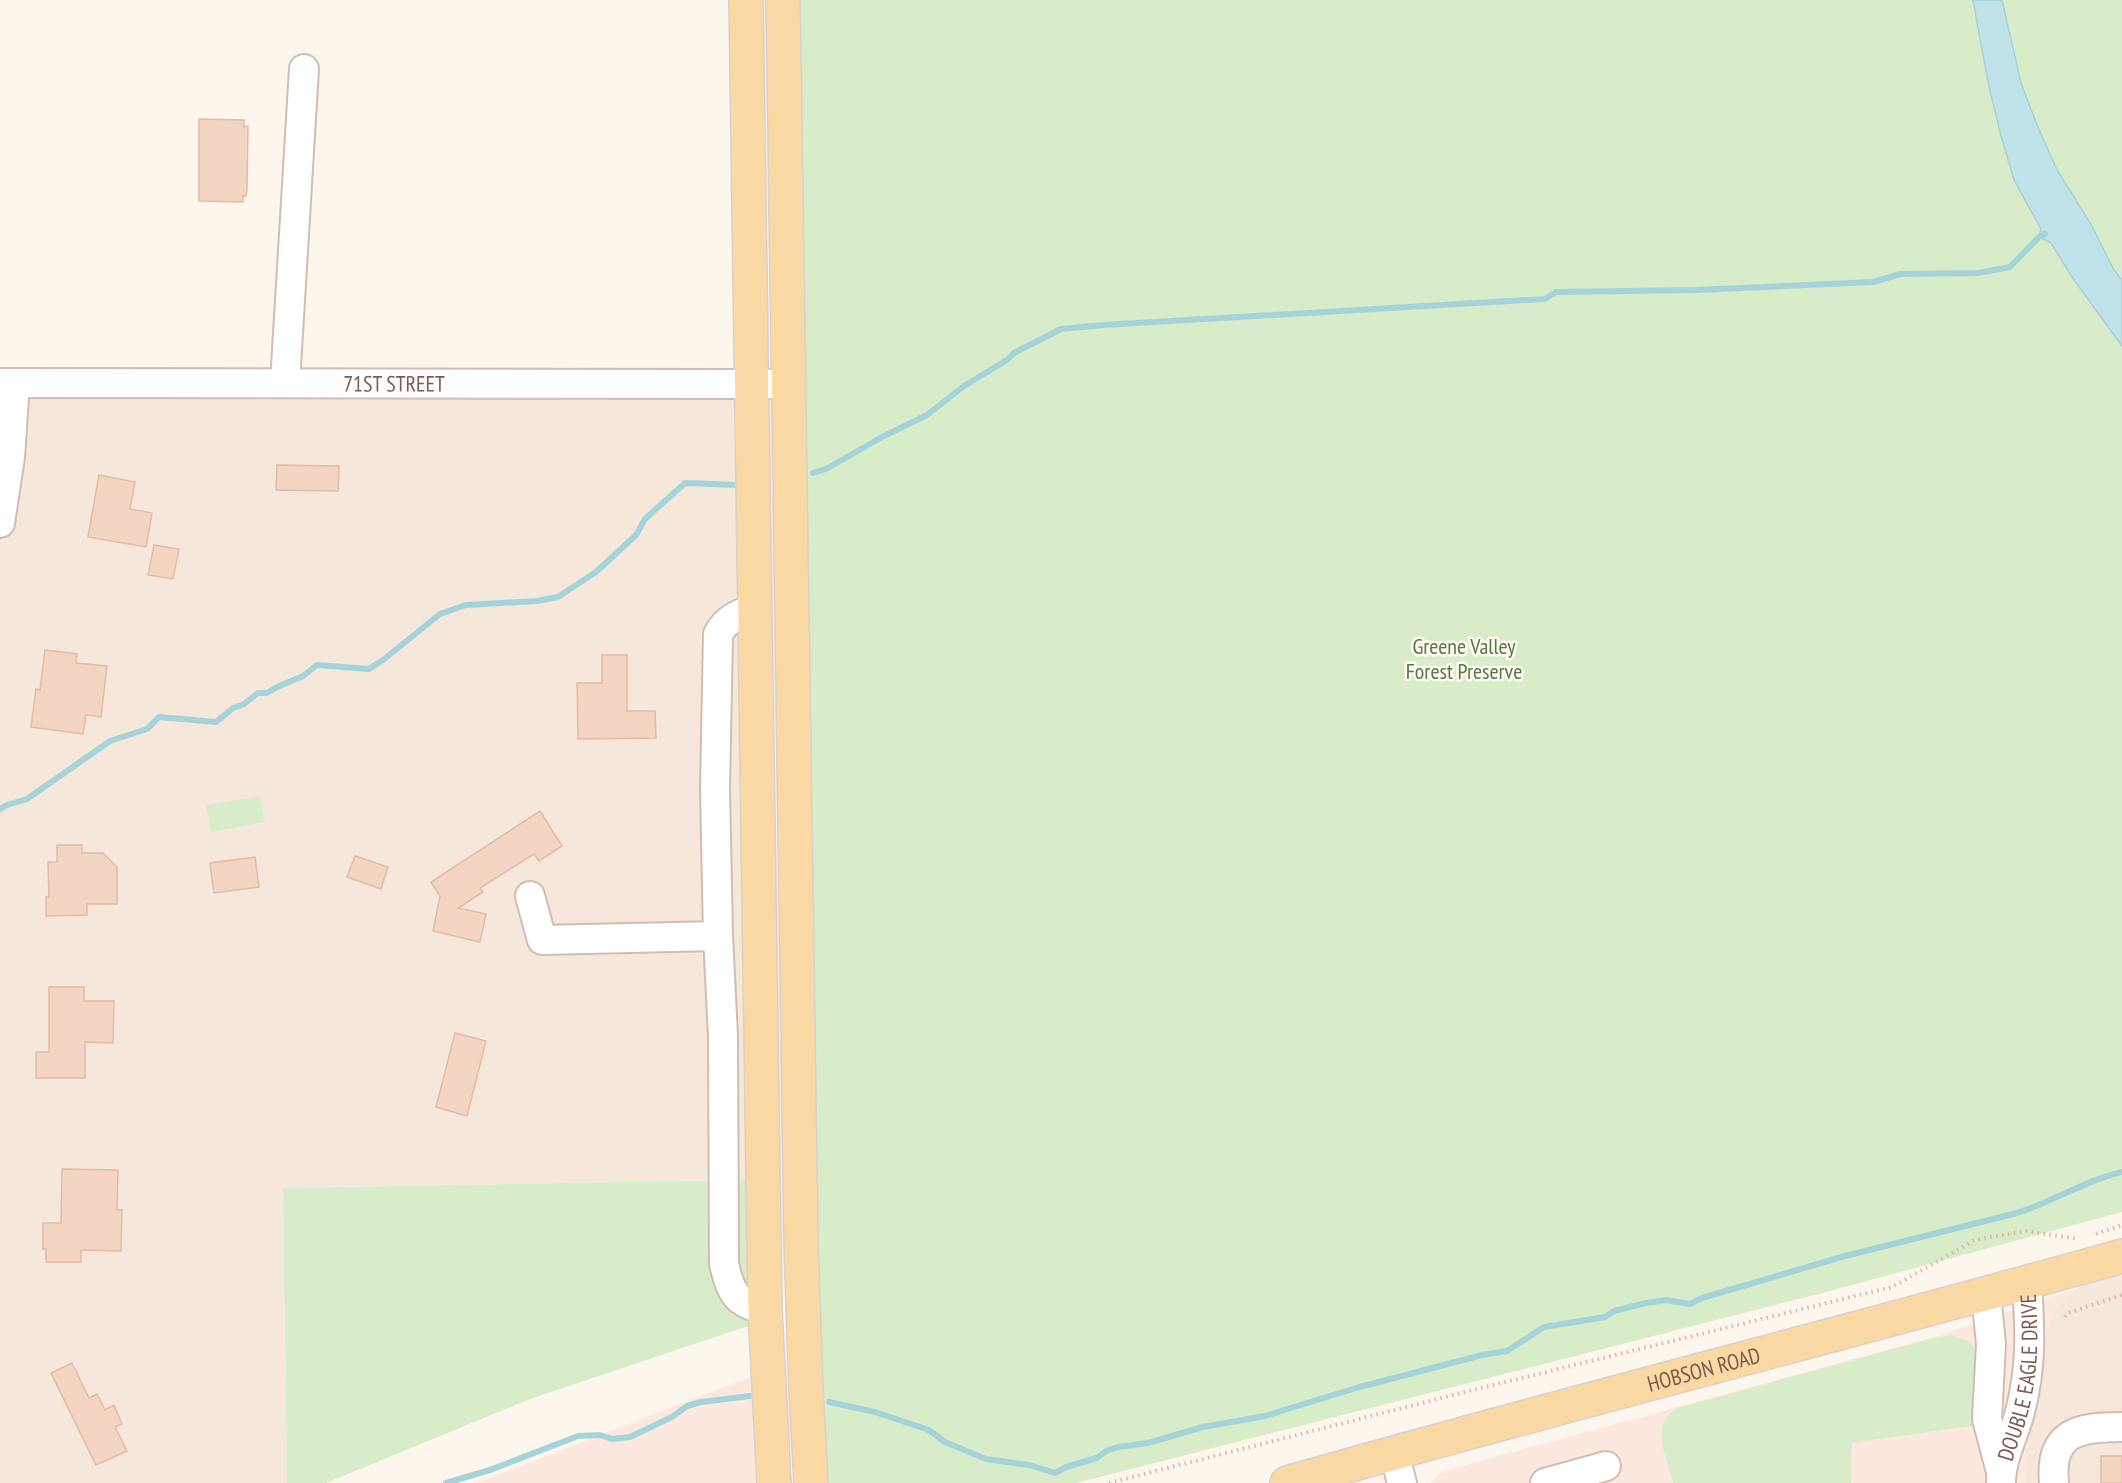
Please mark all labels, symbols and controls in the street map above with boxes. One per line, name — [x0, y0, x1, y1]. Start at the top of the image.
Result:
street label: 71ST STREET — [343, 369, 445, 398]
park label: Greene Valley Forest Preserve — [1406, 632, 1522, 685]
street label: DOUBLE EAGLE DRIVE — [1991, 1293, 2043, 1464]
street label: HOBSON ROAD — [1644, 1341, 1763, 1398]

